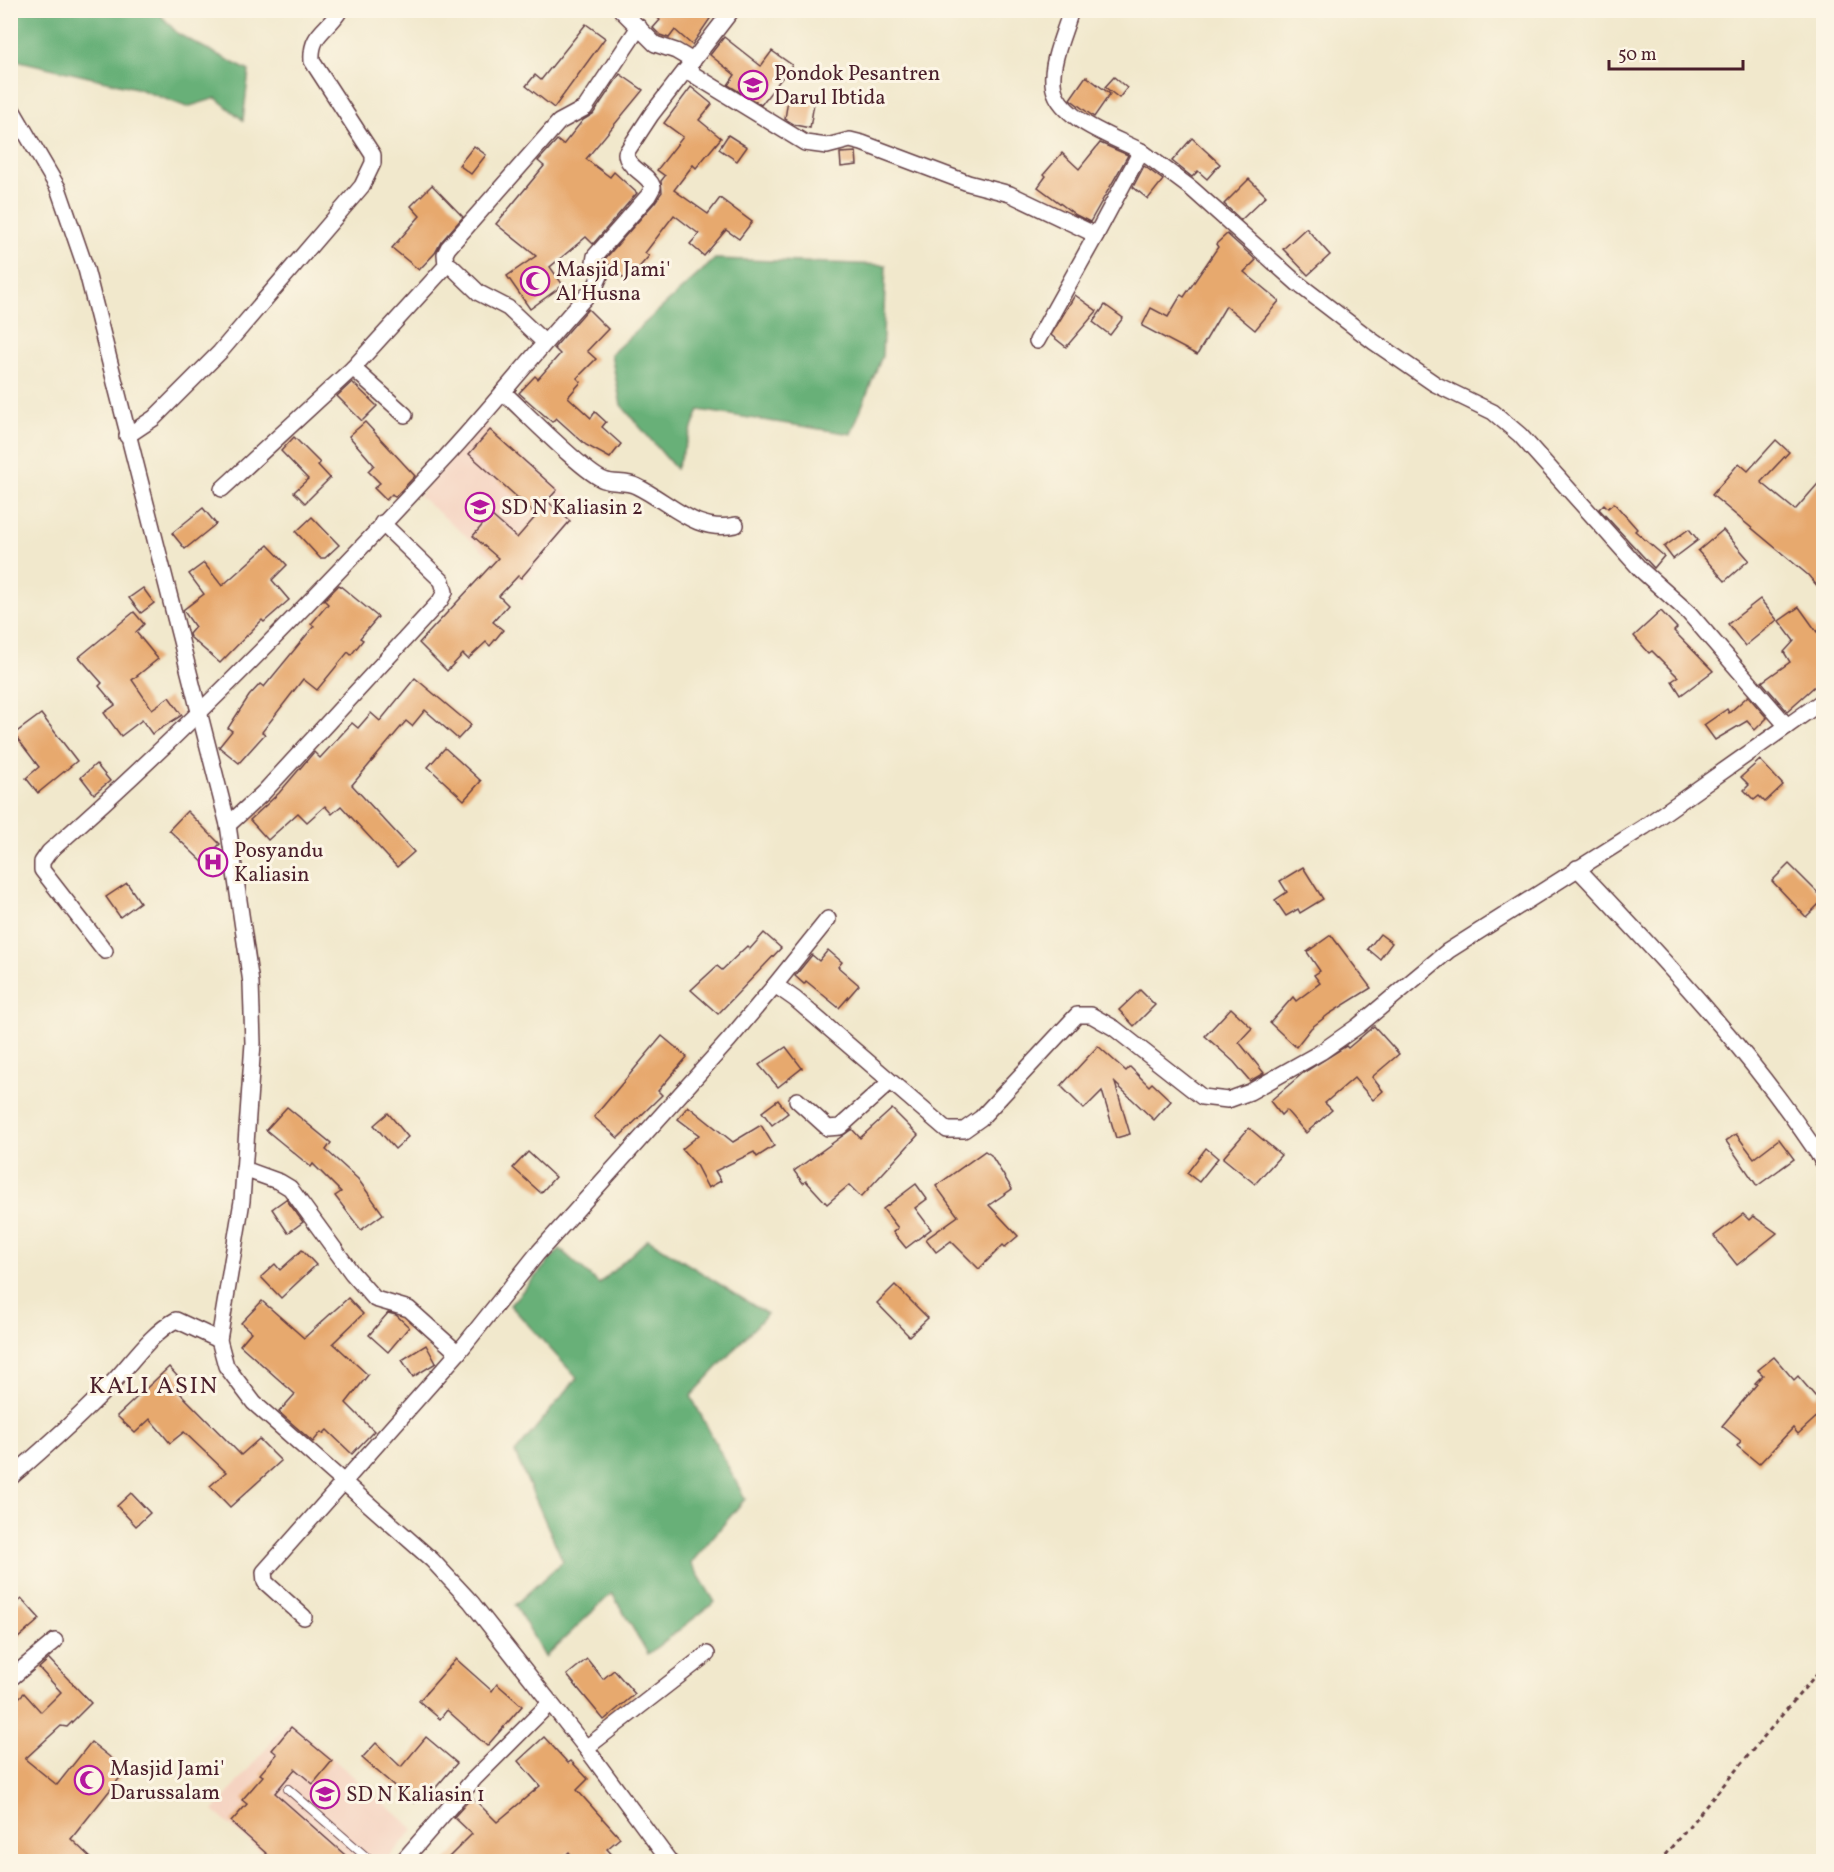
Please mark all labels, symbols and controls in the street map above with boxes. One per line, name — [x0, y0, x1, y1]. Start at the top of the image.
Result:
scale bar — [1609, 33, 1742, 71]
text: 50 m — [1618, 43, 1657, 68]
place label: Pondok Pesantren Darul Ibtida — [774, 60, 940, 113]
school or university icon: Pondok Pesantren Darul Ibtida — [737, 69, 769, 101]
place label: Masjid Jami' Al Husna — [556, 256, 670, 309]
mosque icon: Masjid Jami' Al Husna — [519, 265, 551, 297]
school or university icon: SD N Kaliasin 2 — [464, 491, 496, 523]
place label: SD N Kaliasin 2 — [501, 494, 643, 523]
place label: Posyandu Kaliasin — [234, 837, 324, 890]
hospital icon: Posyandu Kaliasin — [197, 846, 229, 878]
district label: KALI ASIN — [89, 1370, 219, 1404]
place label: Masjid Jami' Darussalam — [110, 1755, 224, 1808]
mosque icon: Masjid Jami' Darussalam — [73, 1764, 105, 1796]
school or university icon: SD N Kaliasin 1 — [309, 1778, 341, 1810]
place label: SD N Kaliasin 1 — [346, 1781, 485, 1810]

